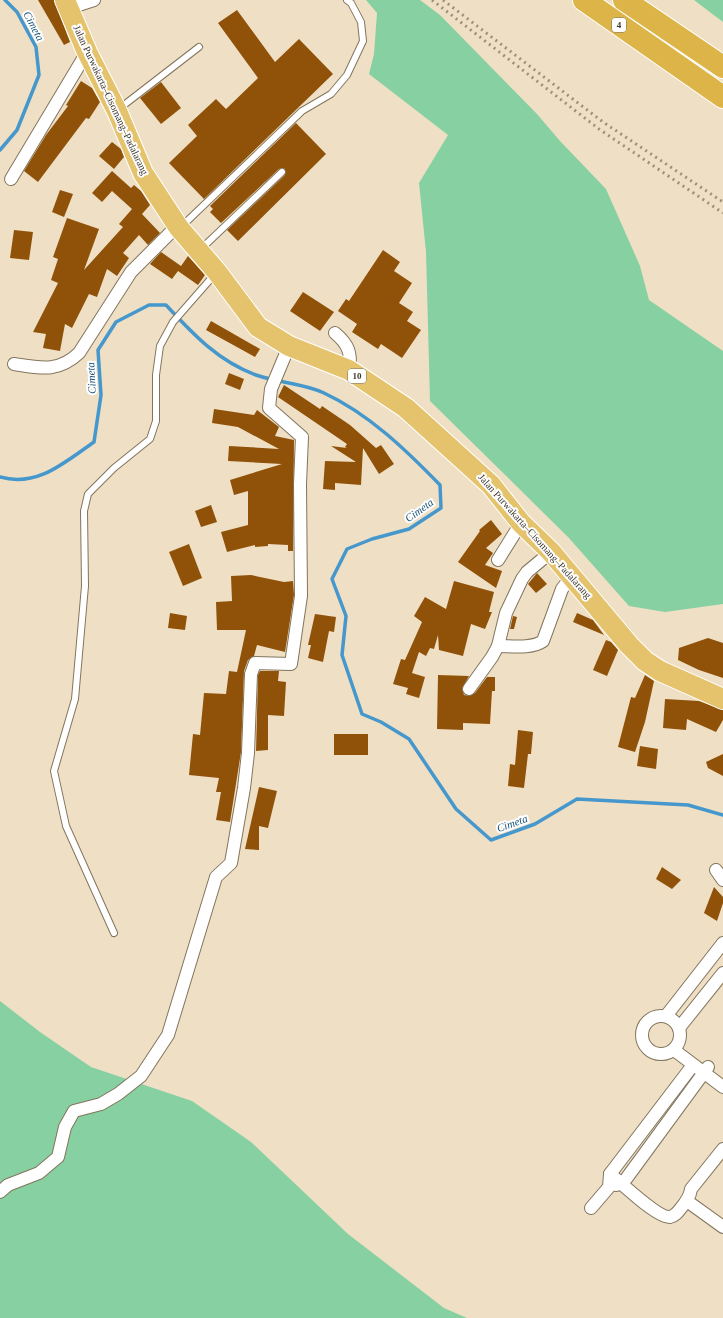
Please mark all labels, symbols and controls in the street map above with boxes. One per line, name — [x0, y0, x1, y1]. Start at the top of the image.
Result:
water label: Cimeta — [21, 9, 47, 43]
road number: 4 — [612, 18, 626, 32]
street label: Jalan Purwakarta–Cisomang–Padalarang — [71, 24, 151, 176]
water label: Cimeta — [84, 361, 98, 394]
road number: 10 — [348, 369, 366, 383]
street label: Jalan Purwakarta–Cisomang–Padalarang — [476, 472, 594, 600]
water label: Cimeta — [403, 496, 436, 524]
water label: Cimeta — [495, 812, 529, 834]

